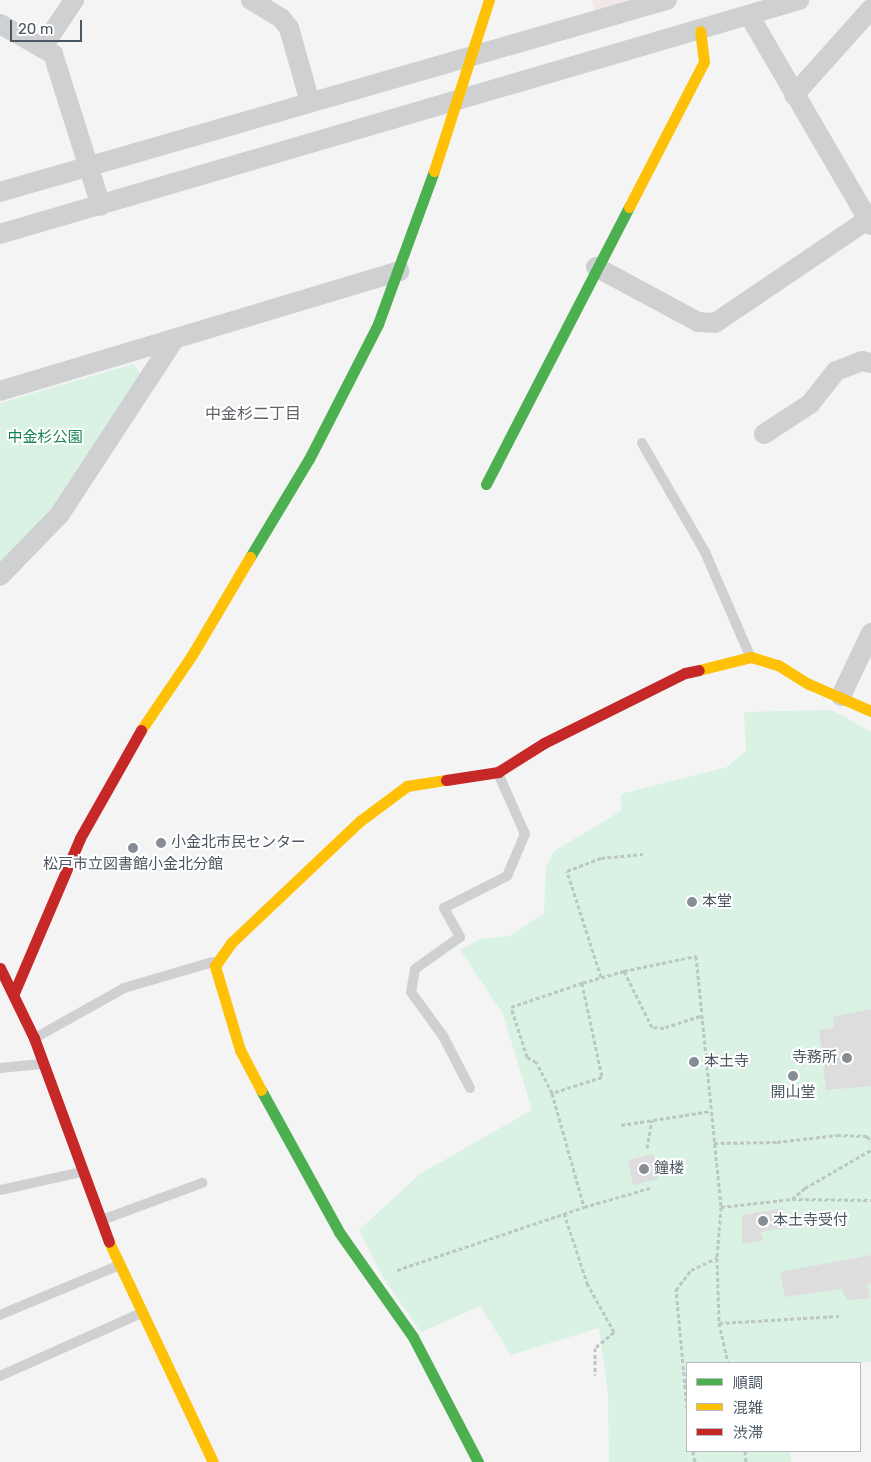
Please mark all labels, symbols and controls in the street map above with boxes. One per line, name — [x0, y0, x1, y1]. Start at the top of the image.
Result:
scale bar — [12, 10, 85, 42]
text: 20 m — [18, 20, 53, 38]
district label: 中金杉二丁目 — [205, 404, 301, 424]
park label: 中金杉公園 — [8, 429, 82, 447]
place label: 小金北市民センター — [171, 834, 306, 852]
marker: 小金北市民センター — [155, 837, 167, 849]
marker: 松戸市立図書館小金北分館 — [127, 842, 139, 854]
place label: 松戸市立図書館小金北分館 — [43, 856, 223, 874]
place label: 本堂 — [702, 893, 732, 911]
marker: 本堂 — [686, 896, 698, 908]
place label: 寺務所 — [792, 1049, 837, 1067]
marker: 寺務所 — [841, 1052, 853, 1064]
place label: 本土寺 — [704, 1053, 749, 1071]
marker: 本土寺 — [688, 1056, 700, 1068]
marker: 開山堂 — [787, 1070, 799, 1082]
place label: 開山堂 — [771, 1084, 815, 1102]
place label: 鐘楼 — [654, 1160, 684, 1178]
marker: 鐘楼 — [638, 1163, 650, 1175]
place label: 本土寺受付 — [773, 1212, 848, 1230]
marker: 本土寺受付 — [757, 1215, 769, 1227]
legend — [686, 1362, 861, 1452]
text: 順調 — [733, 1374, 763, 1392]
text: 混雑 — [733, 1399, 763, 1417]
text: 渋滞 — [733, 1424, 763, 1442]

